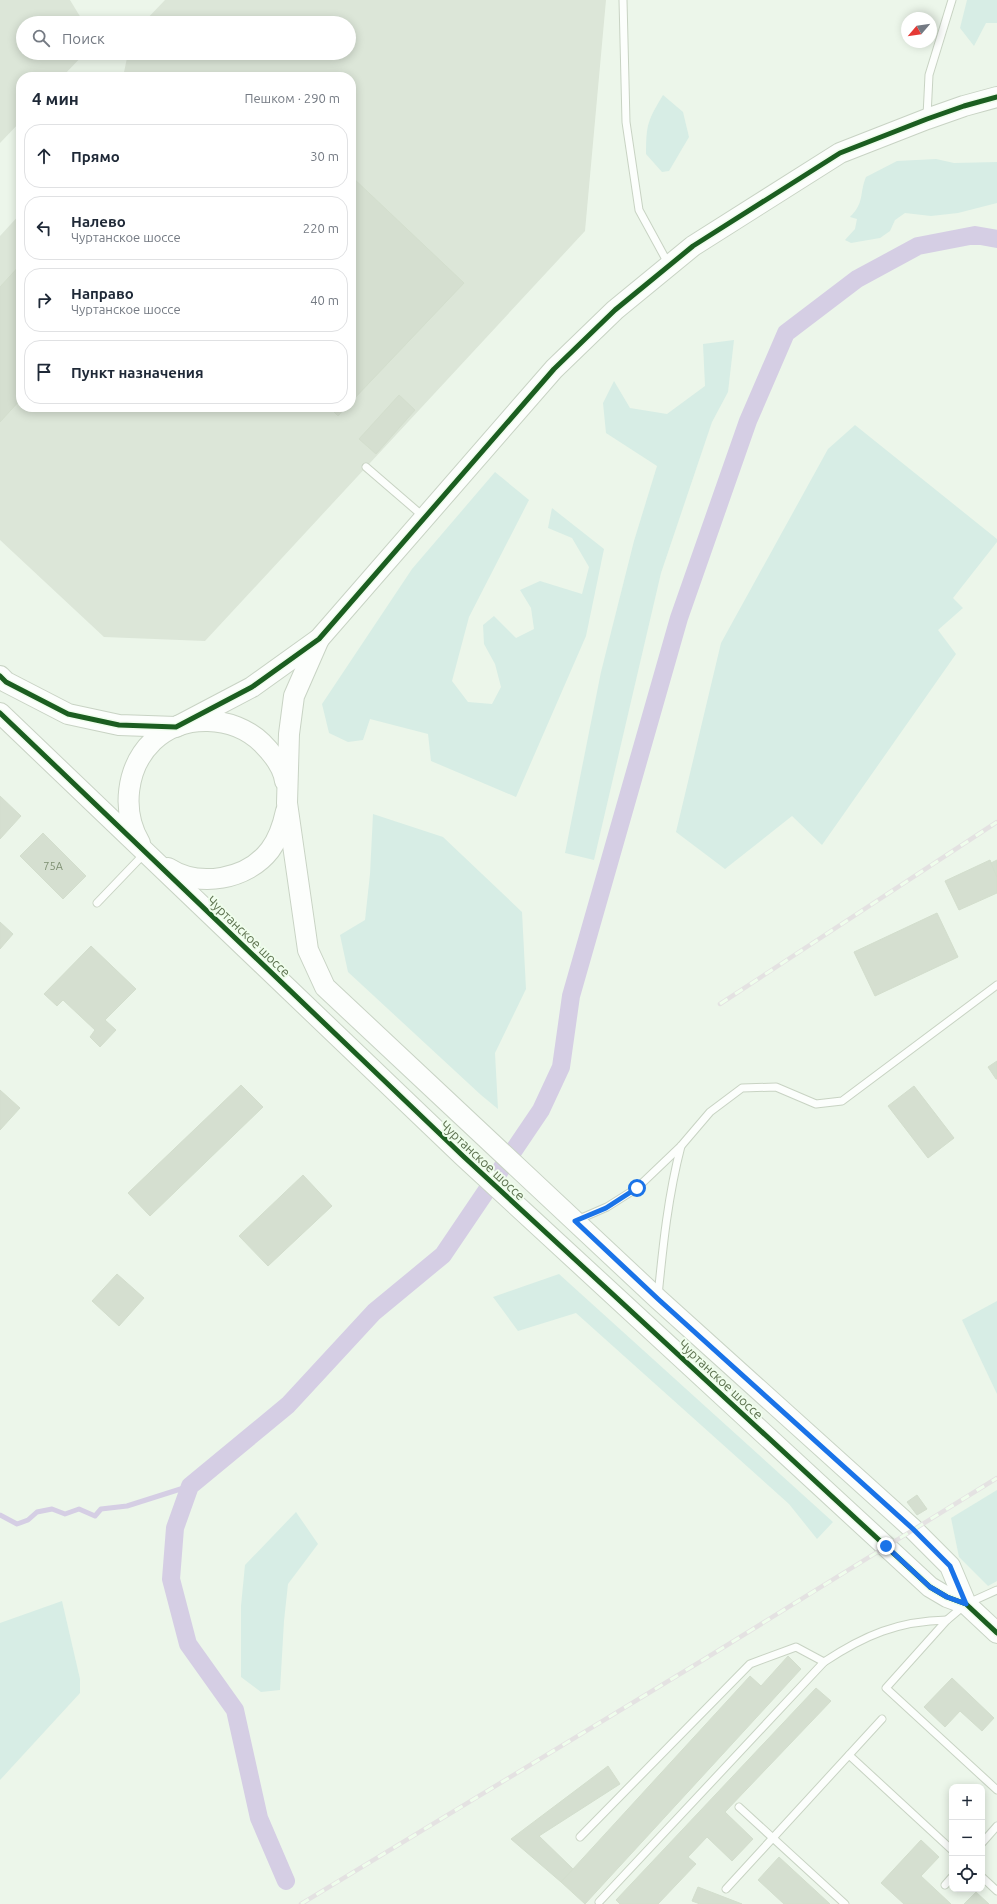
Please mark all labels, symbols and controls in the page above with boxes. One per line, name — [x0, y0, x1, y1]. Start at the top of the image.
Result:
north arrow — [901, 12, 937, 48]
search box — [16, 16, 356, 60]
icon: search — [30, 27, 52, 49]
text: Поиск — [62, 30, 105, 47]
text: 4 мин — [32, 89, 79, 108]
text: Пешком · 290 m — [244, 91, 340, 105]
icon: ahead — [33, 145, 55, 167]
text: Прямо — [71, 148, 120, 165]
text: 30 m — [310, 149, 339, 163]
text: Налево — [71, 213, 126, 230]
icon: left — [33, 217, 55, 239]
text: 220 m — [303, 221, 339, 235]
text: Чуртанское шоссе — [71, 230, 181, 244]
text: Направо — [71, 285, 134, 302]
icon: right — [33, 289, 55, 311]
text: 40 m — [310, 293, 339, 307]
text: Чуртанское шоссе — [71, 302, 181, 316]
icon: arrive — [33, 361, 55, 383]
text: Пункт назначения — [71, 364, 204, 381]
house number: 75А — [43, 860, 64, 872]
street label: Чуртанское шоссе — [205, 893, 293, 979]
street label: Чуртанское шоссе — [438, 1118, 528, 1202]
route start — [628, 1179, 646, 1197]
street label: Чуртанское шоссе — [676, 1337, 766, 1421]
route end — [877, 1537, 895, 1555]
map controls — [949, 1784, 985, 1892]
button: + — [949, 1784, 985, 1820]
button: − — [949, 1820, 985, 1856]
button: locate — [949, 1856, 985, 1892]

